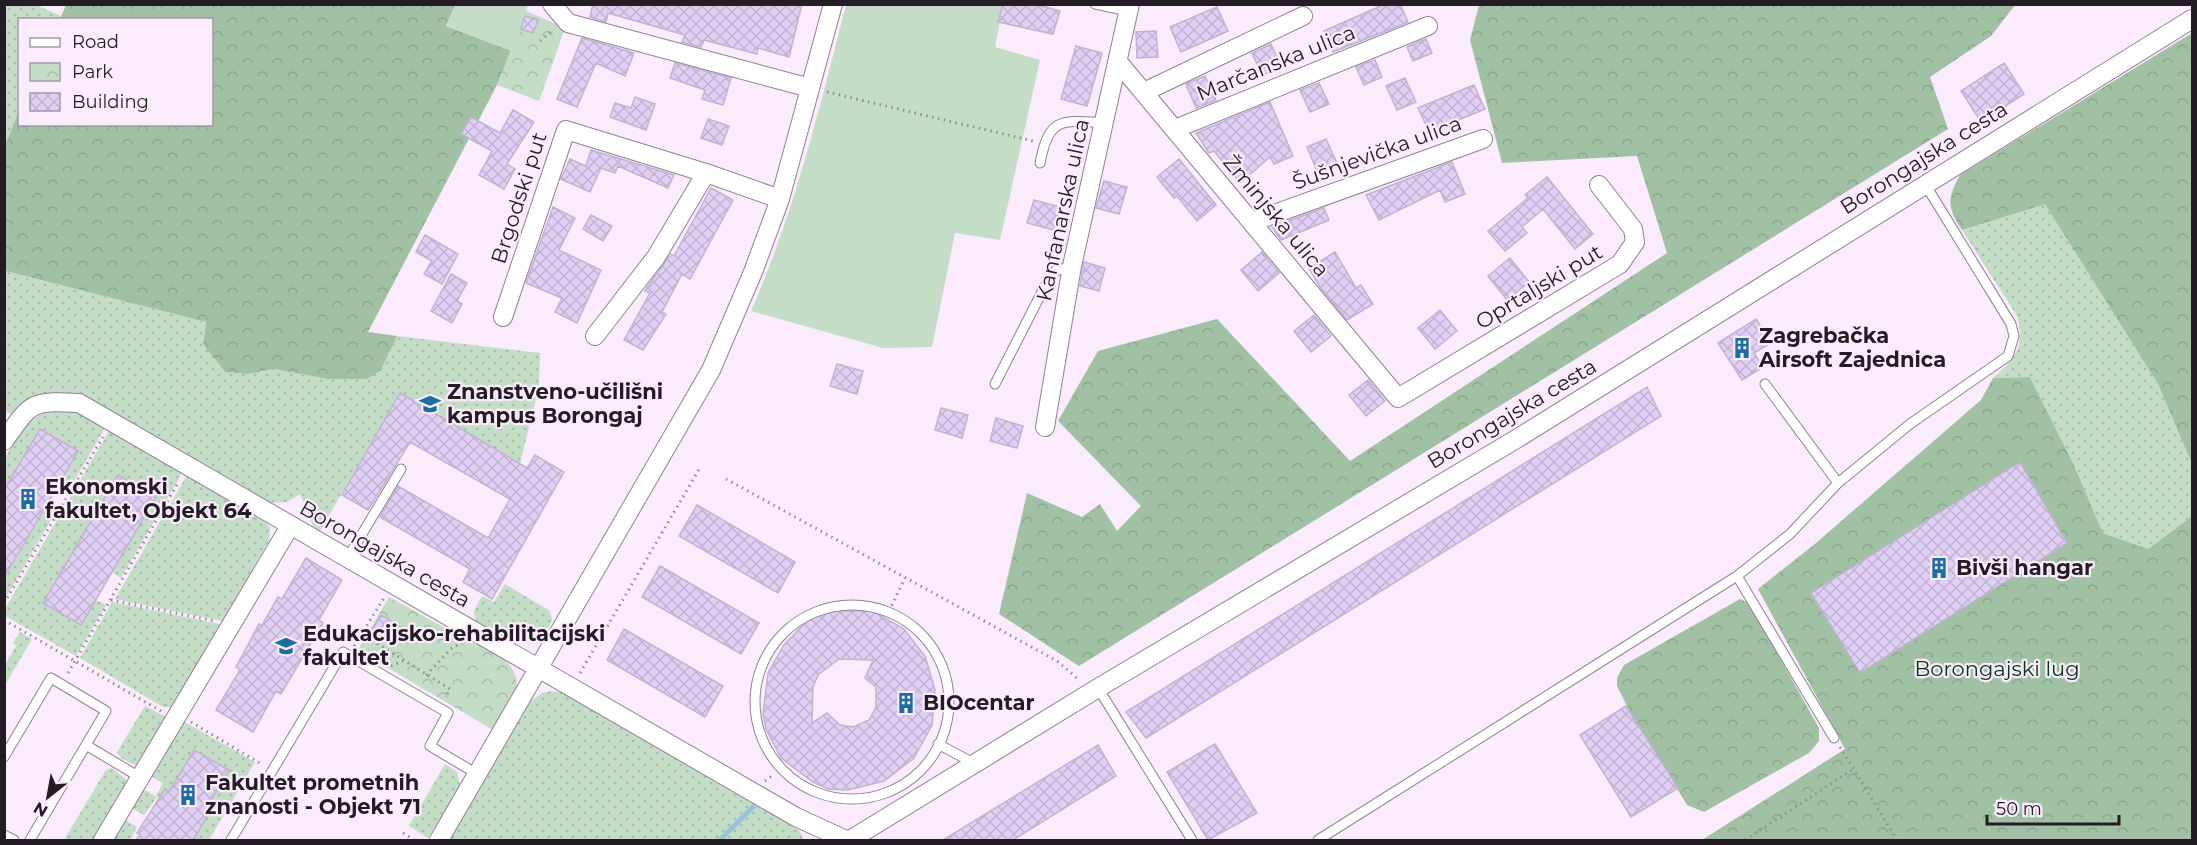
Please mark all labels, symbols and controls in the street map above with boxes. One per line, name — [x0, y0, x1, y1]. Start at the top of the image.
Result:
legend — [18, 18, 213, 126]
street label: Marčanska ulica — [1193, 19, 1359, 106]
text: Road — [72, 31, 119, 53]
text: Park — [72, 61, 113, 83]
text: Building — [72, 91, 149, 113]
street label: Borongajska cesta — [1835, 96, 2012, 219]
street label: Šušnjevička ulica — [1289, 110, 1465, 195]
street label: Kanfanarska ulica — [1031, 117, 1094, 303]
street label: Brgodski put — [486, 129, 552, 267]
street label: Žminjska ulica — [1218, 150, 1335, 282]
street label: Oprtaljski put — [1471, 239, 1607, 334]
place label: Zagrebačka Airsoft Zajednica — [1758, 323, 1946, 372]
building icon: Zagrebačka Airsoft Zajednica — [1730, 336, 1754, 360]
street label: Borongajska cesta — [1423, 353, 1601, 474]
place label: Znanstveno-učilišni kampus Borongaj — [447, 379, 663, 428]
school or university icon: Znanstveno-učilišni kampus Borongaj — [418, 392, 442, 416]
place label: Ekonomski fakultet, Objekt 64 — [45, 474, 252, 523]
building icon: Ekonomski fakultet, Objekt 64 — [16, 487, 40, 511]
street label: Borongajska cesta — [296, 495, 475, 613]
place label: Bivši hangar — [1956, 555, 2093, 580]
building icon: Bivši hangar — [1927, 556, 1951, 580]
place label: Edukacijsko-rehabilitacijski fakultet — [303, 621, 605, 670]
school or university icon: Edukacijsko-rehabilitacijski fakultet — [274, 634, 298, 658]
park label: Borongajski lug — [1914, 656, 2080, 681]
place label: BIOcentar — [923, 690, 1034, 715]
building icon: BIOcentar — [894, 691, 918, 715]
north arrow — [18, 767, 78, 827]
place label: Fakultet prometnih znanosti - Objekt 71 — [205, 770, 421, 819]
building icon: Fakultet prometnih znanosti - Objekt 71 — [176, 783, 200, 807]
scale bar — [1987, 788, 2119, 826]
text: N — [30, 798, 51, 821]
text: 50 m — [1996, 798, 2042, 820]

